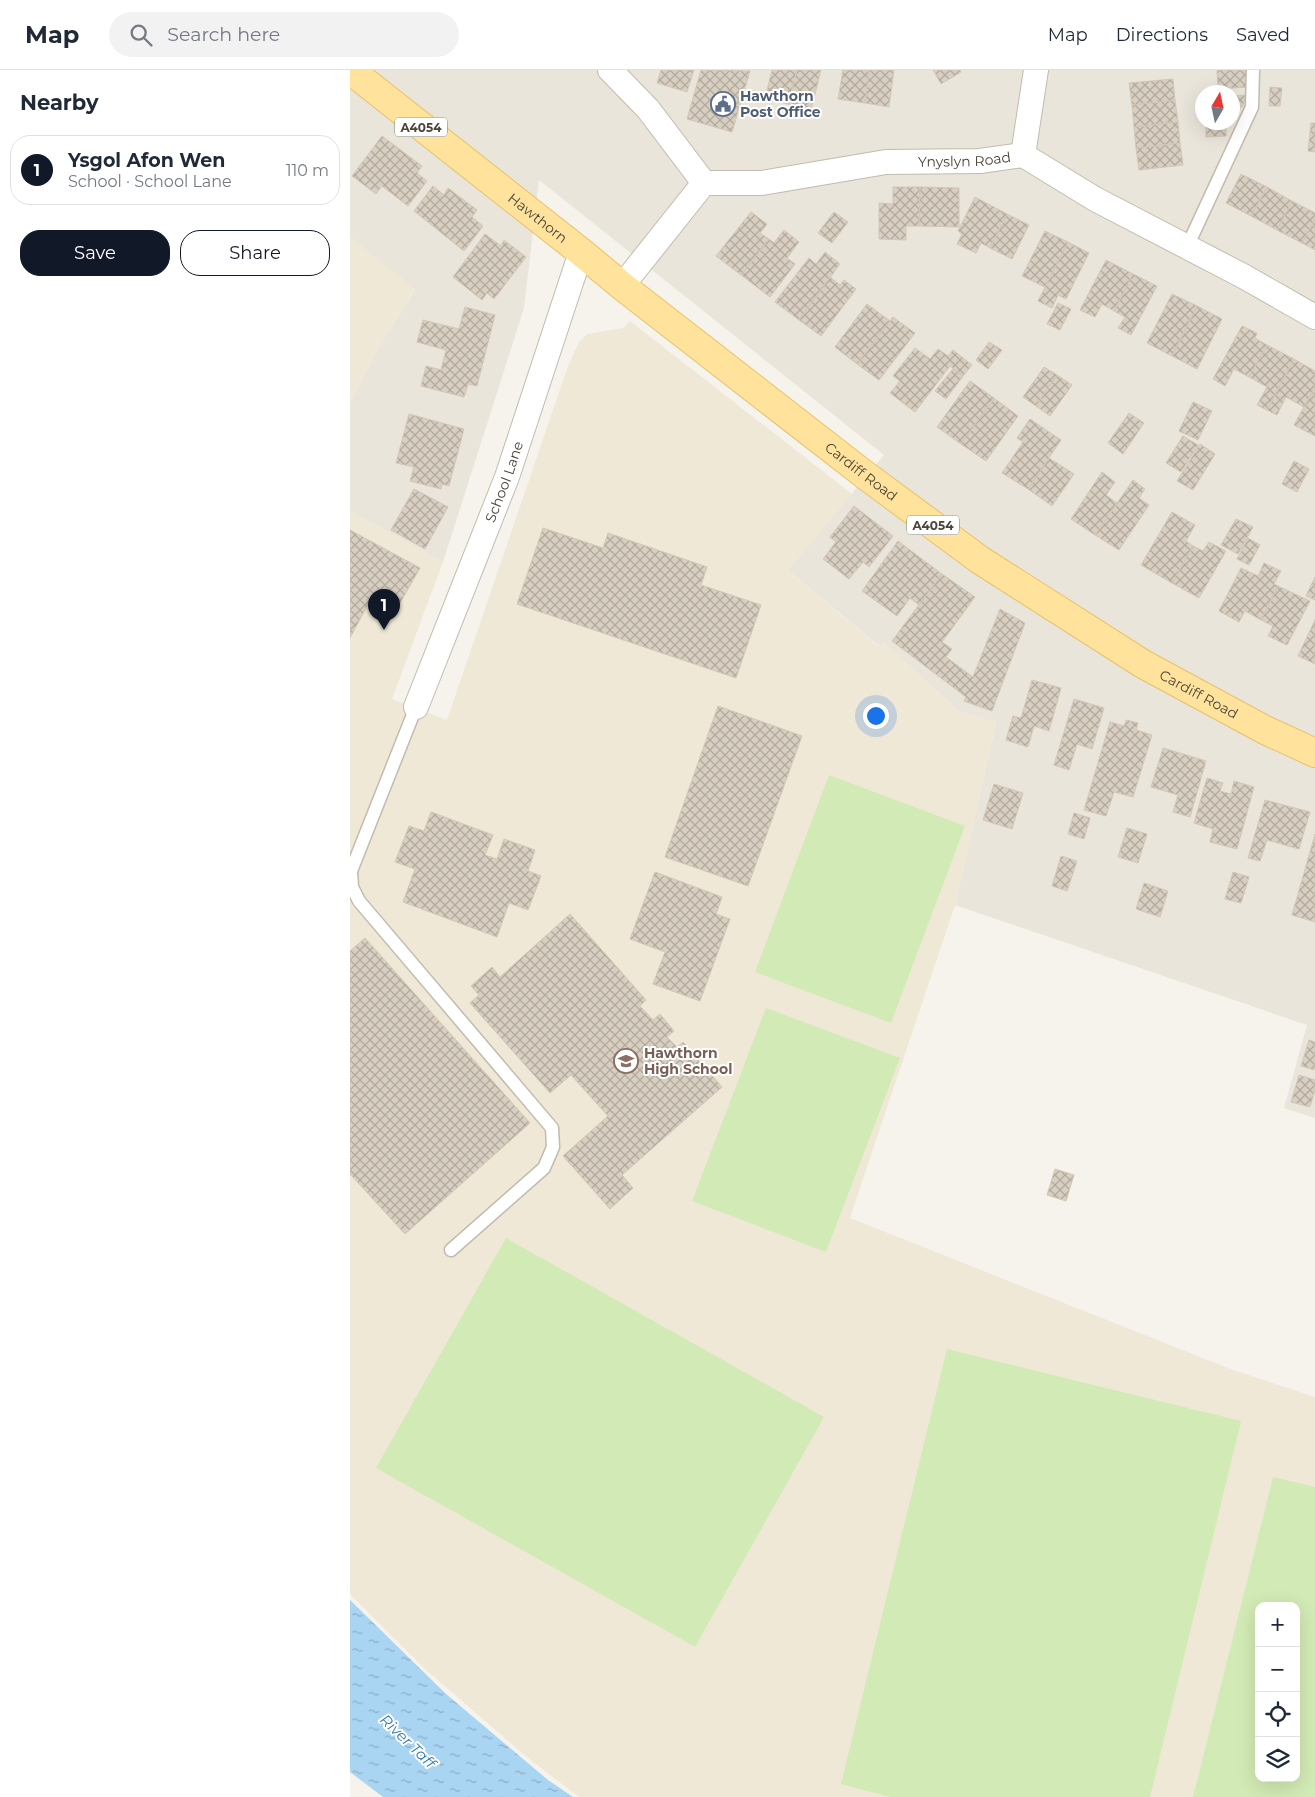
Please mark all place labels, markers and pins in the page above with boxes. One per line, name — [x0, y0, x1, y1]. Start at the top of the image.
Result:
place label: Hawthorn Post Office — [740, 87, 821, 121]
public building icon: Hawthorn Post Office — [710, 91, 736, 117]
pin: 1 — [368, 589, 400, 630]
place label: Hawthorn High School — [644, 1044, 732, 1078]
school or university icon: Hawthorn High School — [613, 1048, 639, 1074]

